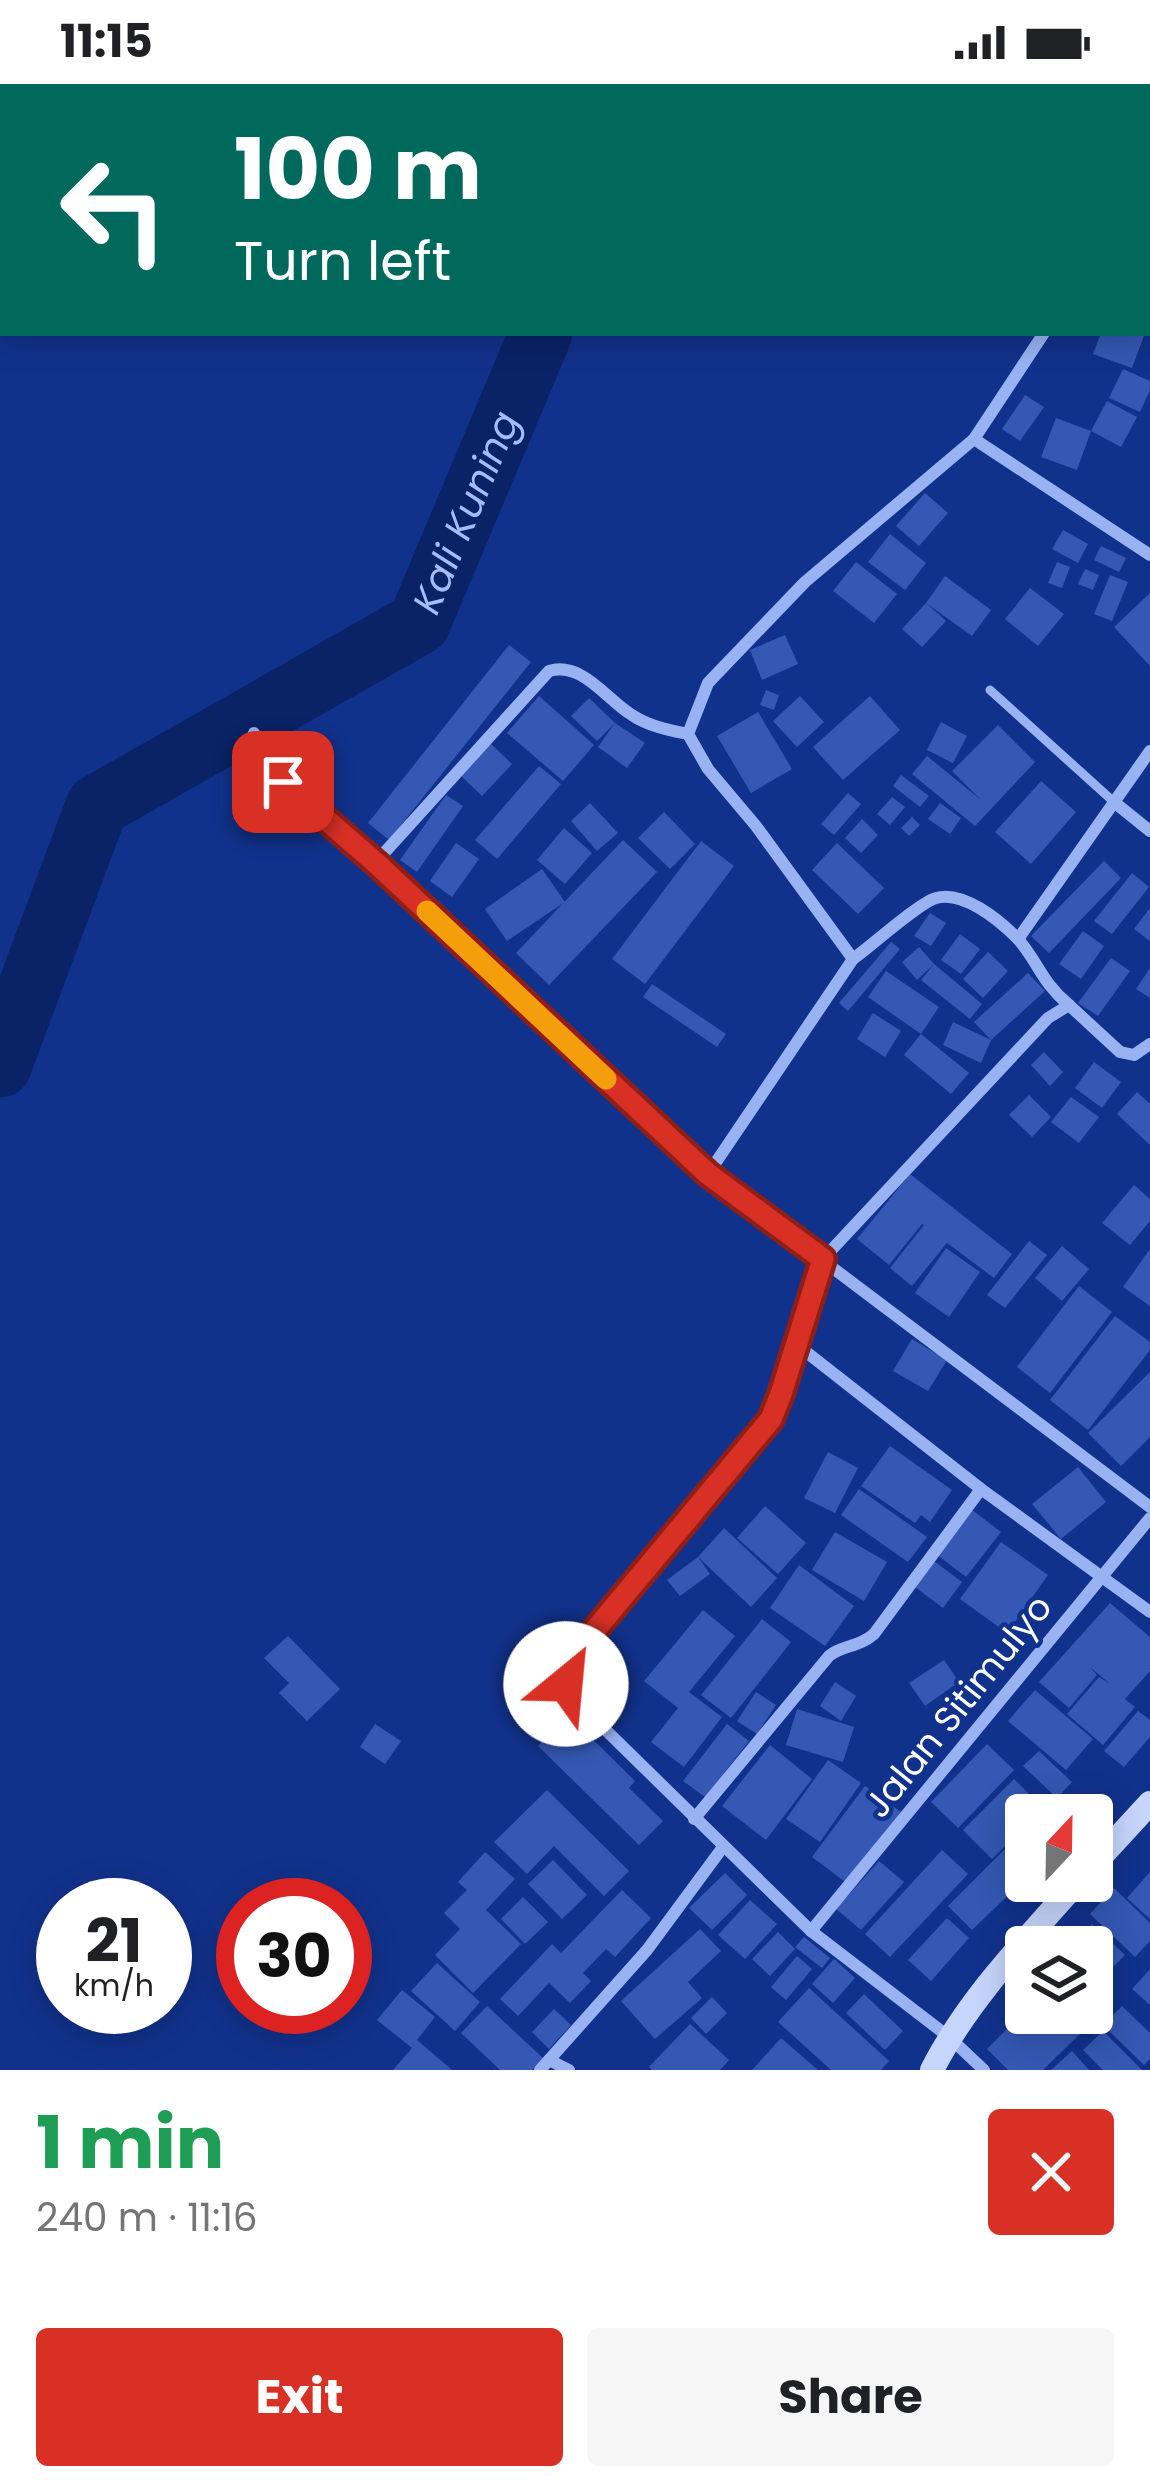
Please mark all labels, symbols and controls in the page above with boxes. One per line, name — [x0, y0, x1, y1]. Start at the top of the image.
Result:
text: 11:15 — [60, 10, 153, 73]
text: 100 m — [234, 111, 482, 228]
icon: left — [36, 132, 192, 288]
text: Turn left — [234, 223, 451, 299]
water label: Kali Kuning — [399, 403, 533, 622]
pin — [232, 731, 334, 833]
icon: arrive — [250, 749, 316, 815]
street label: Jalan Sitimulyo — [852, 1584, 1064, 1828]
position arrow — [503, 1621, 629, 1747]
north arrow — [1005, 1794, 1113, 1902]
map controls — [1005, 1794, 1113, 2034]
speed limit sign: 30 — [216, 1878, 372, 2034]
text: 21 — [86, 1899, 142, 1983]
button: layers — [1005, 1926, 1113, 2034]
text: km/h — [74, 1964, 154, 2007]
text: 1 min — [36, 2092, 224, 2193]
button: close — [988, 2109, 1114, 2235]
text: 240 m · 11:16 — [36, 2190, 258, 2245]
button: Exit — [36, 2328, 563, 2466]
button: Share — [587, 2328, 1114, 2466]

